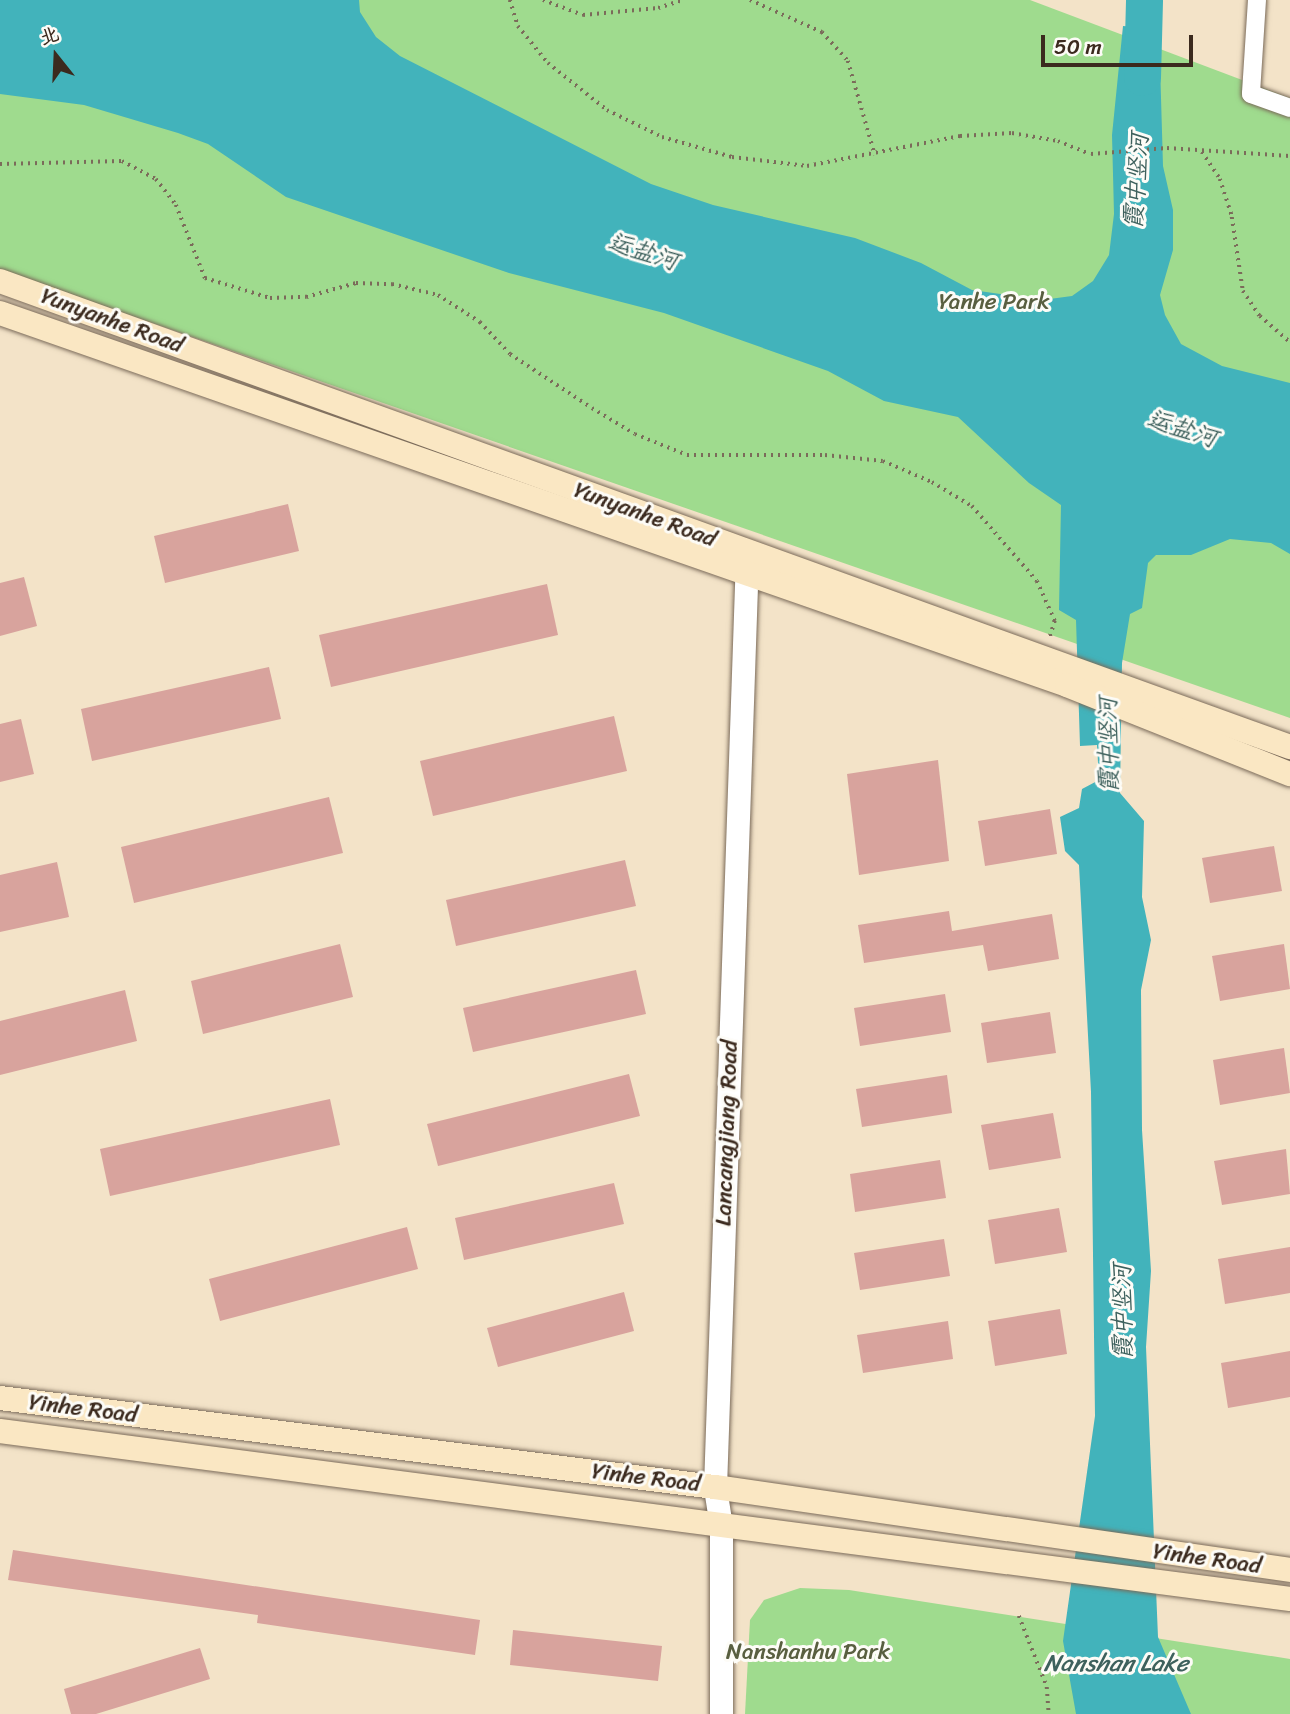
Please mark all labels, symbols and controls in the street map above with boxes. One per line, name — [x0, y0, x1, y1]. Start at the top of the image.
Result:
text: 北 — [35, 17, 63, 54]
north arrow — [21, 21, 91, 91]
scale bar — [1045, 21, 1197, 65]
text: 50 m — [1054, 28, 1102, 66]
water label: 霞中竖河 — [1119, 132, 1155, 230]
water label: 运盐河 — [604, 227, 682, 277]
street label: Yunyanhe Road — [37, 282, 187, 360]
park label: Yanhe Park — [938, 288, 1050, 316]
water label: 运盐河 — [1143, 404, 1221, 454]
street label: Yunyanhe Road — [570, 476, 720, 554]
water label: 霞中竖河 — [1094, 697, 1124, 793]
street label: Lancangjiang Road — [710, 1039, 744, 1227]
water label: 霞中竖河 — [1108, 1264, 1138, 1360]
street label: Yinhe Road — [27, 1389, 139, 1429]
street label: Yinhe Road — [590, 1458, 702, 1498]
street label: Yinhe Road — [1151, 1538, 1263, 1580]
park label: Nanshanhu Park — [726, 1638, 890, 1666]
water label: Nanshan Lake — [1044, 1650, 1188, 1678]

